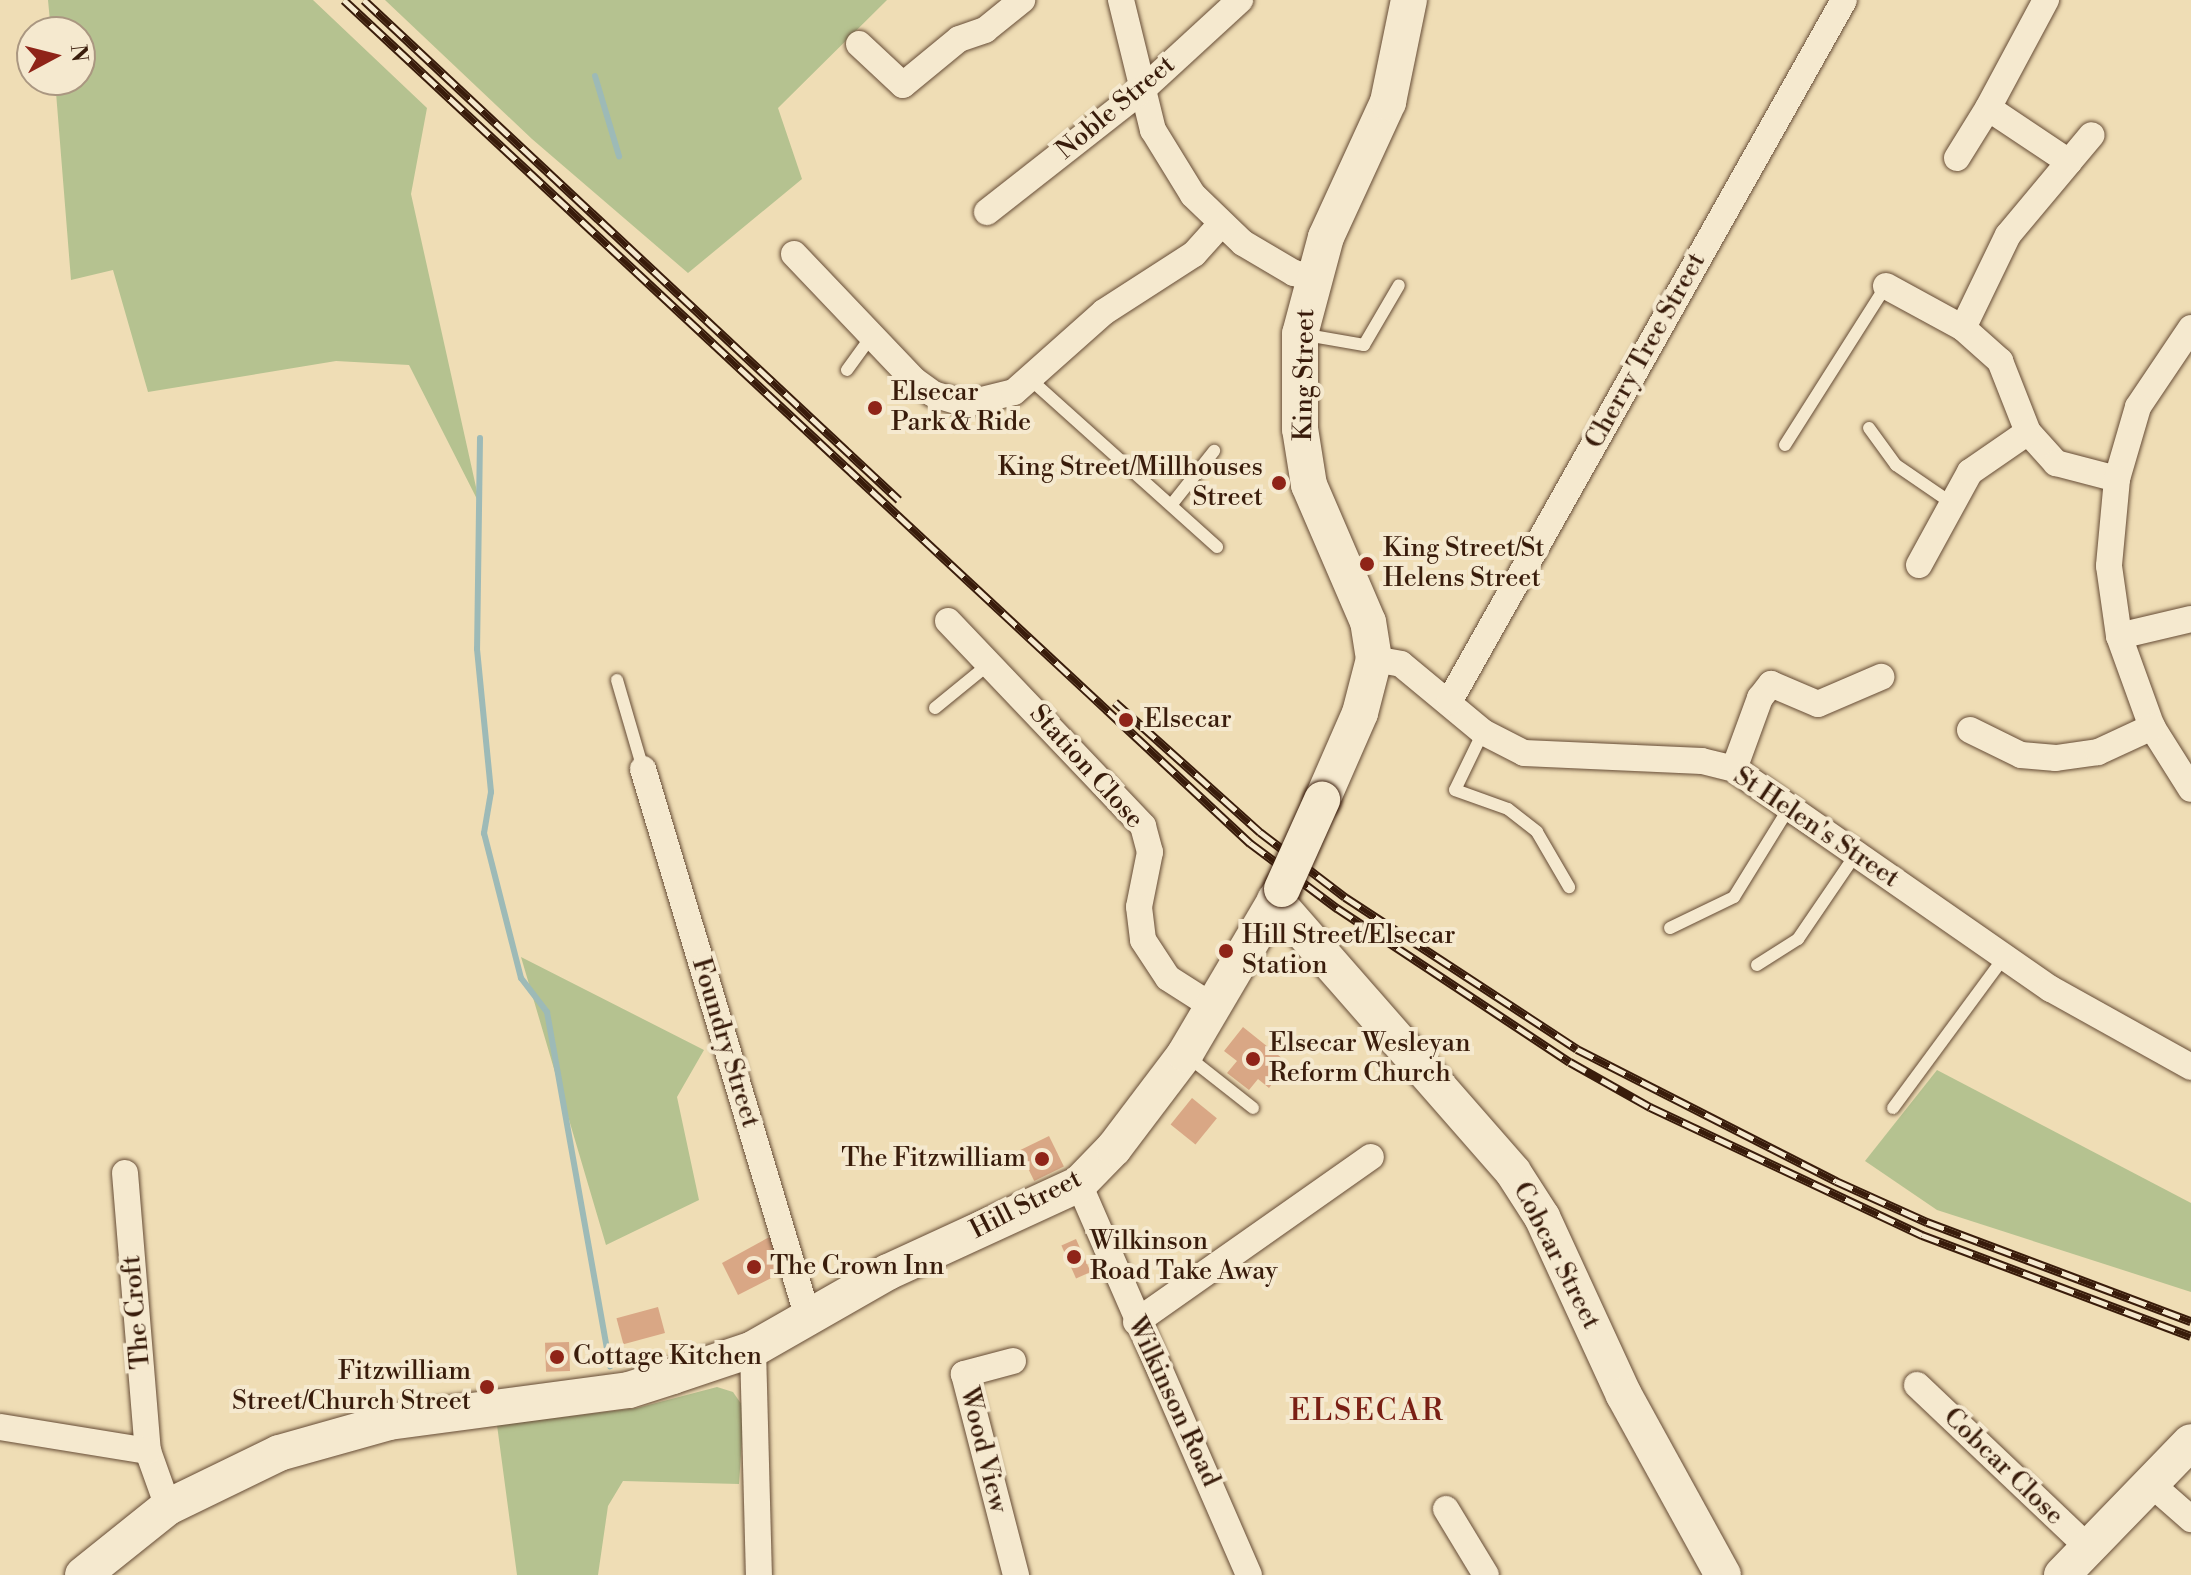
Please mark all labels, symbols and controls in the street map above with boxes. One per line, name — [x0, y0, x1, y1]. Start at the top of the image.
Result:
north arrow — [16, 16, 96, 96]
text: N — [64, 43, 93, 64]
street label: Noble Street — [1050, 49, 1182, 167]
street label: Cherry Tree Street — [1579, 248, 1713, 454]
street label: King Street — [1288, 309, 1322, 441]
place label: Elsecar Park & Ride — [891, 377, 1031, 438]
marker: Elsecar Park & Ride — [866, 399, 884, 417]
place label: King Street/Millhouses Street — [998, 452, 1263, 514]
marker: King Street/Millhouses Street — [1270, 474, 1288, 492]
place label: King Street/St Helens Street — [1383, 533, 1545, 594]
marker: King Street/St Helens Street — [1358, 555, 1376, 573]
street label: Station Close — [1022, 699, 1150, 835]
place label: Elsecar — [1144, 704, 1232, 736]
marker: Elsecar — [1115, 709, 1137, 731]
street label: St Helen's Street — [1727, 761, 1905, 895]
place label: Hill Street/Elsecar Station — [1242, 920, 1455, 982]
marker: Hill Street/Elsecar Station — [1217, 942, 1235, 960]
street label: Foundry Street — [684, 954, 766, 1132]
place label: Elsecar Wesleyan Reform Church — [1269, 1028, 1470, 1090]
marker: Elsecar Wesleyan Reform Church — [1244, 1050, 1262, 1068]
place label: The Fitzwilliam — [841, 1143, 1026, 1175]
marker: The Fitzwilliam — [1033, 1150, 1051, 1168]
street label: Hill Street — [965, 1164, 1087, 1246]
street label: Cobcar Street — [1506, 1177, 1606, 1335]
place label: Wilkinson Road Take Away — [1090, 1226, 1278, 1288]
marker: Wilkinson Road Take Away — [1065, 1248, 1083, 1266]
place label: The Crown Inn — [770, 1251, 944, 1283]
street label: The Croft — [116, 1254, 158, 1370]
marker: The Crown Inn — [745, 1258, 763, 1276]
street label: Wilkinson Road — [1120, 1312, 1226, 1492]
place label: Cottage Kitchen — [573, 1341, 762, 1373]
marker: Cottage Kitchen — [548, 1348, 566, 1366]
place label: Fitzwilliam Street/Church Street — [232, 1356, 471, 1418]
marker: Fitzwilliam Street/Church Street — [478, 1378, 496, 1396]
street label: Wood View — [952, 1384, 1014, 1516]
district label: ELSECAR — [1290, 1393, 1444, 1429]
street label: Cobcar Close — [1936, 1402, 2070, 1532]

